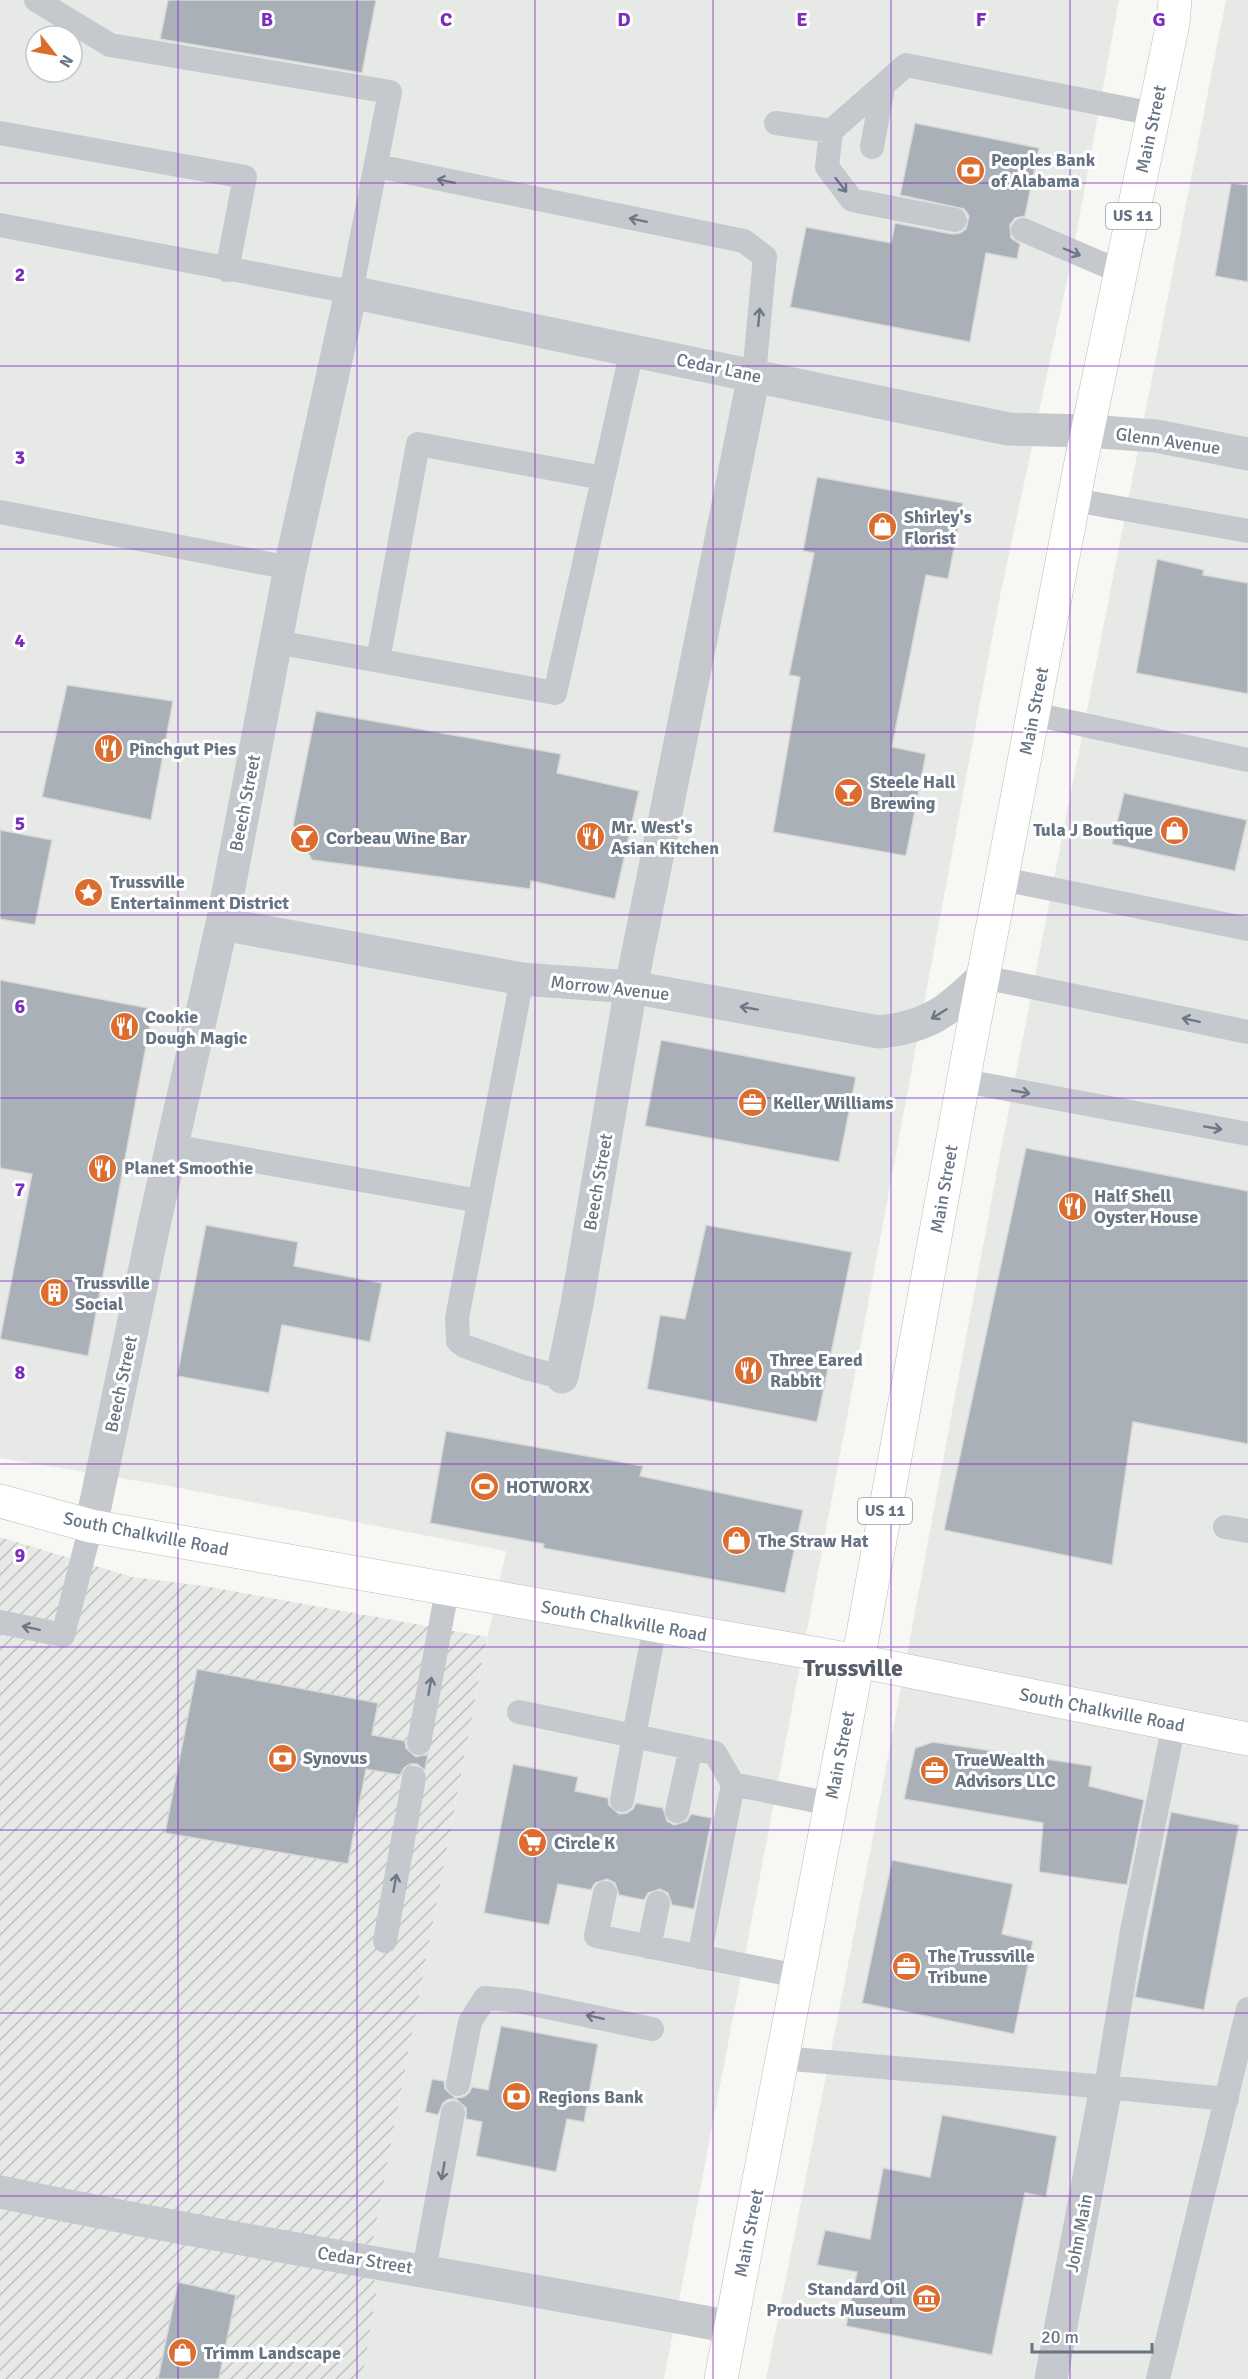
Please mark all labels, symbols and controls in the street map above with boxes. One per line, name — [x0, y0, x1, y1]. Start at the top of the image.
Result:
text: B — [261, 7, 273, 32]
text: C — [440, 7, 452, 32]
text: D — [617, 7, 631, 32]
text: E — [796, 7, 808, 32]
text: F — [976, 7, 987, 32]
text: G — [1152, 7, 1166, 32]
north arrow — [24, 24, 84, 84]
text: N — [55, 51, 77, 71]
street label: Main Street — [1131, 83, 1171, 175]
place label: Peoples Bank of Alabama — [991, 149, 1096, 192]
bank icon: Peoples Bank of Alabama — [954, 154, 986, 186]
one-way arrow — [437, 174, 456, 186]
one-way arrow — [834, 176, 847, 192]
road number: US 11 — [1106, 203, 1160, 229]
one-way arrow — [628, 214, 648, 225]
one-way arrow — [1062, 246, 1080, 258]
text: 2 — [15, 262, 25, 287]
one-way arrow — [754, 308, 765, 328]
street label: Cedar Lane — [675, 348, 763, 388]
street label: Glenn Avenue — [1114, 423, 1222, 459]
text: 3 — [15, 445, 25, 470]
place label: Shirley's Florist — [904, 506, 972, 549]
shop icon: Shirley's Florist — [867, 511, 899, 543]
text: 4 — [15, 628, 26, 653]
street label: Main Street — [1015, 665, 1053, 757]
restaurant icon: Pinchgut Pies — [92, 733, 124, 765]
place label: Pinchgut Pies — [129, 738, 236, 760]
street label: Beech Street — [225, 753, 265, 853]
place label: Steele Hall Brewing — [870, 771, 956, 814]
bar icon: Steele Hall Brewing — [833, 776, 865, 808]
text: 5 — [15, 811, 25, 836]
shop icon: Tula J Boutique — [1158, 814, 1190, 846]
place label: Mr. West's Asian Kitchen — [611, 816, 719, 859]
place label: Tula J Boutique — [1033, 819, 1153, 841]
restaurant icon: Mr. West's Asian Kitchen — [574, 821, 606, 853]
bar icon: Corbeau Wine Bar — [289, 822, 321, 854]
place label: Corbeau Wine Bar — [326, 827, 468, 849]
place label: Trussville Entertainment District — [110, 871, 289, 914]
place icon: Trussville Entertainment District — [73, 876, 105, 908]
street label: Morrow Avenue — [550, 971, 670, 1005]
text: 6 — [15, 994, 26, 1019]
one-way arrow — [740, 1003, 760, 1014]
place label: Cookie Dough Magic — [145, 1006, 248, 1049]
one-way arrow — [930, 1008, 947, 1021]
restaurant icon: Cookie Dough Magic — [108, 1011, 140, 1043]
one-way arrow — [1181, 1014, 1201, 1025]
office icon: Keller Williams — [736, 1087, 768, 1119]
one-way arrow — [1011, 1087, 1031, 1098]
place label: Keller Williams — [773, 1092, 893, 1114]
one-way arrow — [1203, 1123, 1222, 1134]
street label: Beech Street — [579, 1132, 617, 1232]
street label: Main Street — [925, 1143, 963, 1235]
restaurant icon: Planet Smoothie — [87, 1152, 119, 1184]
place label: Planet Smoothie — [124, 1157, 253, 1179]
text: 7 — [15, 1177, 26, 1202]
place label: Half Shell Oyster House — [1094, 1185, 1198, 1228]
restaurant icon: Half Shell Oyster House — [1057, 1190, 1089, 1222]
place label: Trussville Social — [75, 1272, 150, 1315]
building icon: Trussville Social — [38, 1277, 70, 1309]
street label: Beech Street — [100, 1334, 142, 1434]
place label: Three Eared Rabbit — [770, 1349, 863, 1392]
restaurant icon: Three Eared Rabbit — [733, 1354, 765, 1386]
text: 8 — [15, 1360, 26, 1385]
sports icon: HOTWORX — [469, 1471, 501, 1503]
place label: HOTWORX — [506, 1476, 590, 1498]
road number: US 11 — [858, 1498, 912, 1524]
street label: South Chalkville Road — [61, 1507, 231, 1561]
shop icon: The Straw Hat — [721, 1525, 753, 1557]
place label: The Straw Hat — [758, 1530, 869, 1552]
text: 9 — [15, 1543, 26, 1568]
street label: South Chalkville Road — [539, 1596, 709, 1646]
one-way arrow — [22, 1622, 41, 1634]
district label: Trussville — [803, 1653, 903, 1683]
one-way arrow — [425, 1676, 436, 1696]
street label: South Chalkville Road — [1017, 1683, 1187, 1737]
street label: Main Street — [821, 1709, 859, 1801]
bank icon: Synovus — [266, 1742, 298, 1774]
place label: Synovus — [303, 1747, 367, 1769]
place label: TrueWealth Advisors LLC — [955, 1749, 1056, 1792]
office icon: TrueWealth Advisors LLC — [918, 1754, 950, 1786]
supermarket icon: Circle K — [517, 1827, 549, 1859]
place label: Circle K — [554, 1832, 616, 1854]
one-way arrow — [390, 1874, 401, 1894]
place label: The Trussville Tribune — [928, 1945, 1035, 1988]
office icon: The Trussville Tribune — [891, 1950, 923, 1982]
one-way arrow — [585, 2011, 605, 2022]
bank icon: Regions Bank — [501, 2081, 533, 2113]
place label: Regions Bank — [538, 2086, 644, 2108]
one-way arrow — [437, 2160, 448, 2180]
street label: Main Street — [730, 2187, 768, 2279]
street label: John Main — [1061, 2192, 1097, 2274]
street label: Cedar Street — [316, 2242, 414, 2278]
place label: Standard Oil Products Museum — [766, 2278, 906, 2321]
museum icon: Standard Oil Products Museum — [911, 2283, 943, 2315]
scale bar — [1032, 2316, 1152, 2354]
text: 20 m — [1041, 2326, 1079, 2348]
shop icon: Trimm Landscape — [167, 2337, 199, 2369]
place label: Trimm Landscape — [204, 2342, 341, 2364]

